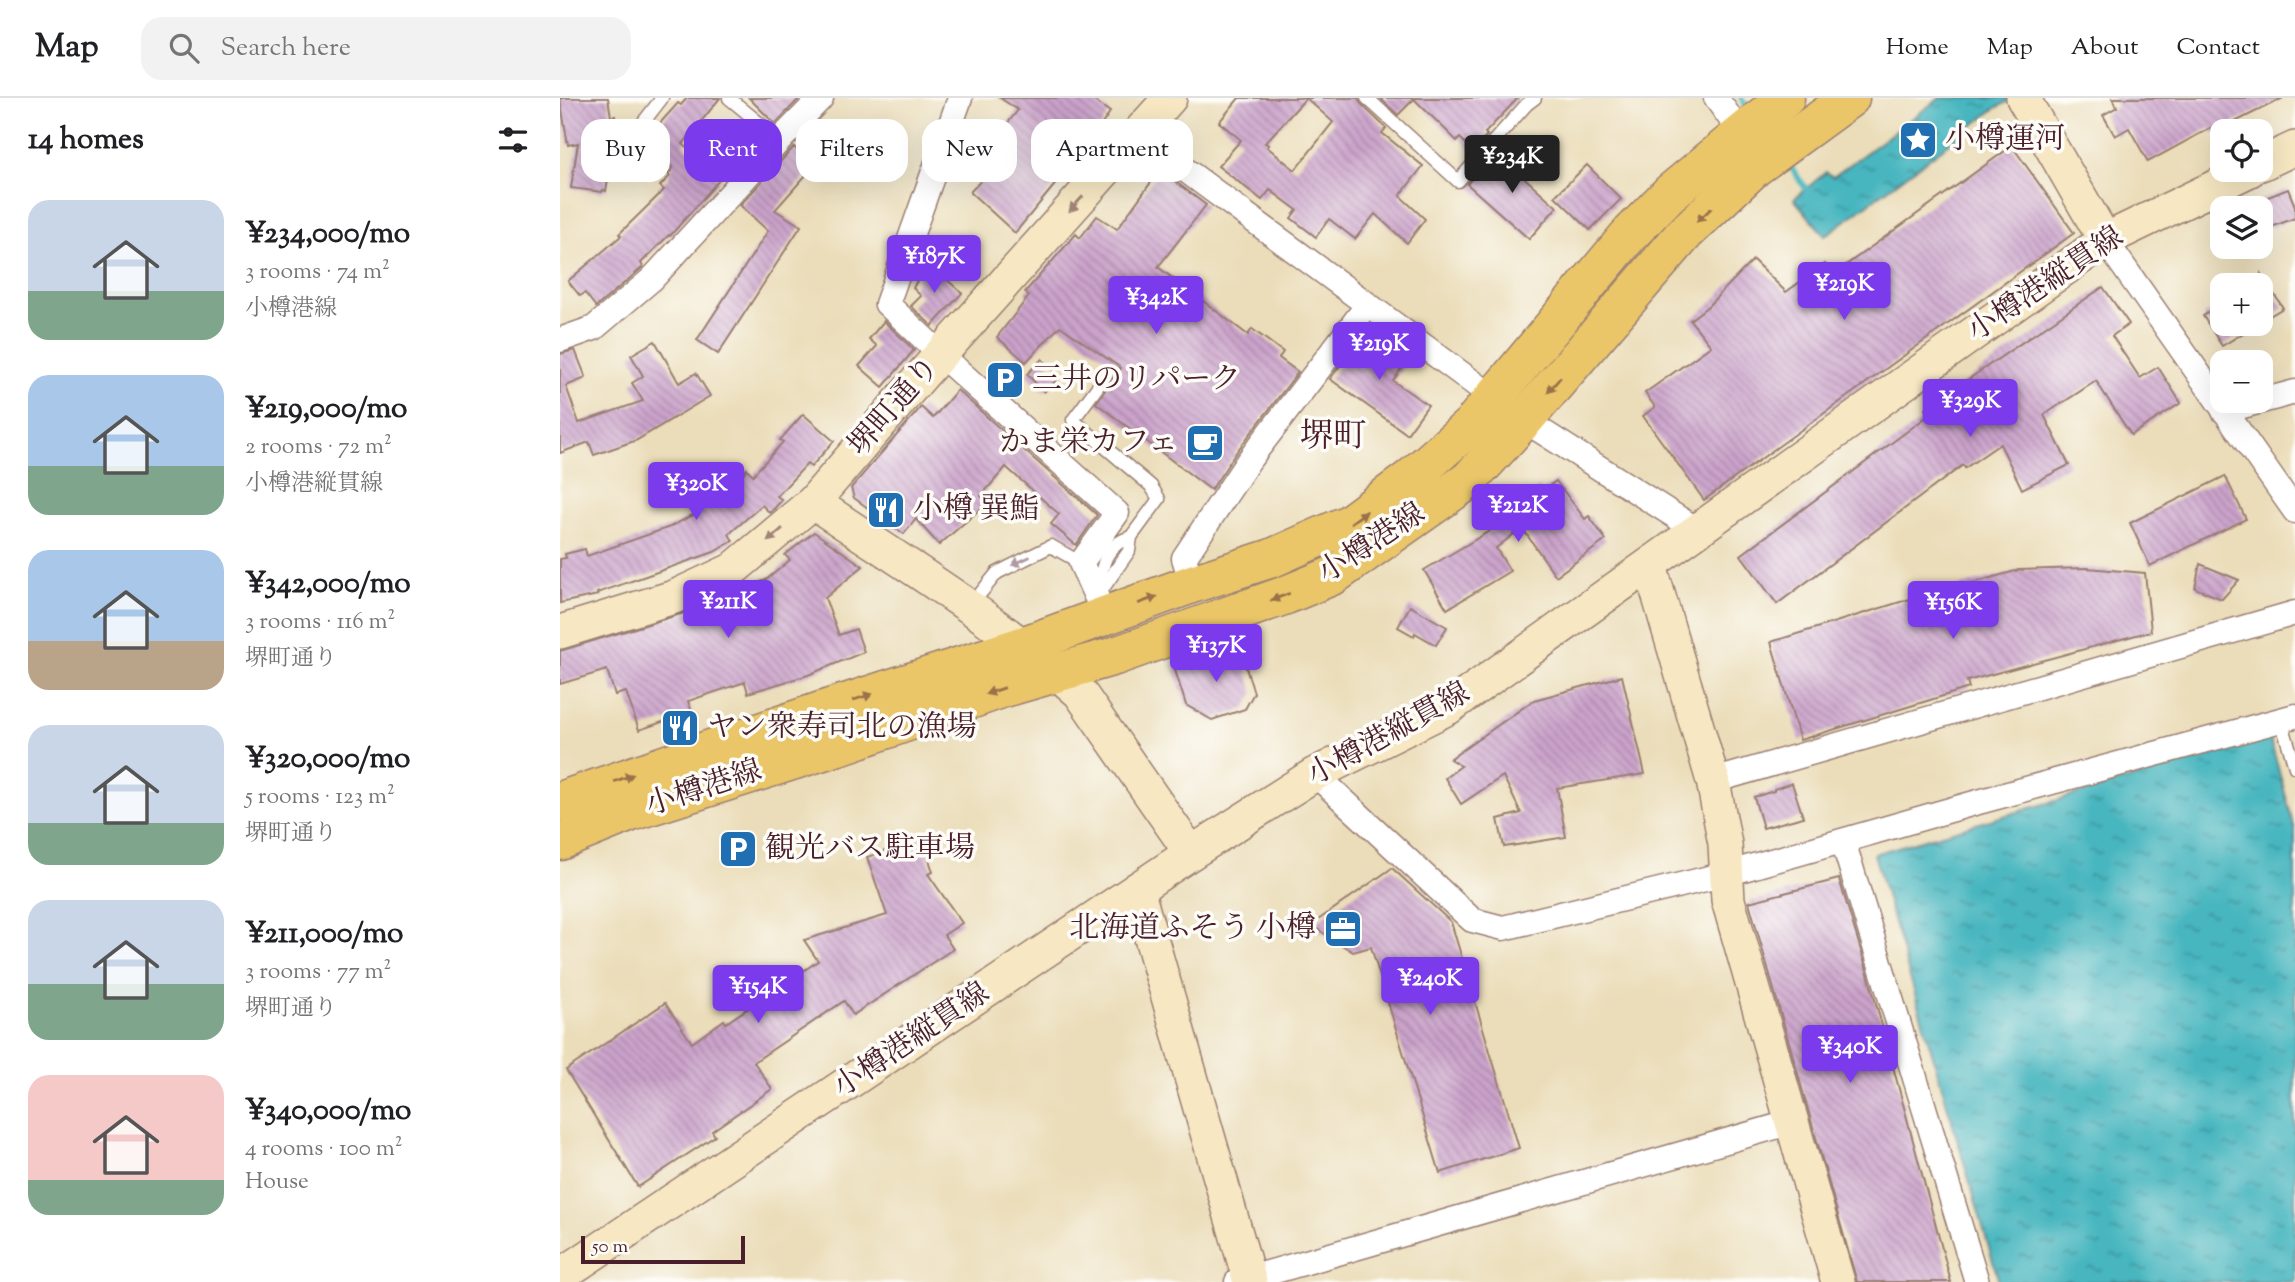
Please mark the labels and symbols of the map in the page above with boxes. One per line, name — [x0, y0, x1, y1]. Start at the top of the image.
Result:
place icon: 小樽運河 — [1897, 119, 1939, 161]
place label: 小樽運河 — [1945, 119, 2065, 162]
pin: ¥234K — [1463, 136, 1561, 195]
one-way arrow — [1068, 195, 1084, 213]
one-way arrow — [1696, 207, 1713, 223]
street label: 小樽港縦貫線 — [1959, 217, 2133, 353]
pin: ¥187K — [885, 236, 983, 295]
pin: ¥219K — [1795, 262, 1893, 322]
pin: ¥342K — [1107, 276, 1205, 336]
pin: ¥219K — [1330, 322, 1428, 382]
street label: 堺町通り — [839, 348, 951, 466]
parking icon: 三井のリパーク — [984, 359, 1026, 401]
place label: 三井のリパーク — [1032, 359, 1241, 402]
one-way arrow — [1547, 377, 1562, 394]
pin: ¥329K — [1921, 380, 2019, 439]
district label: 堺町 — [1300, 414, 1366, 462]
place label: かま栄カフェ — [1000, 422, 1178, 465]
cafe icon: かま栄カフェ — [1184, 422, 1226, 464]
pin: ¥320K — [647, 462, 745, 522]
pin: ¥212K — [1469, 484, 1567, 544]
restaurant icon: 小樽 巽鮨 — [865, 489, 907, 531]
place label: 小樽 巽鮨 — [913, 489, 1039, 532]
street label: 小樽港線 — [1310, 493, 1434, 595]
one-way arrow — [1349, 509, 1367, 524]
one-way arrow — [766, 527, 783, 542]
one-way arrow — [1011, 555, 1031, 567]
pin: ¥211K — [679, 580, 777, 640]
pin: ¥156K — [1904, 582, 2002, 641]
one-way arrow — [1270, 592, 1291, 603]
one-way arrow — [1137, 594, 1158, 605]
pin: ¥137K — [1167, 624, 1265, 684]
street label: 小樽港縦貫線 — [1300, 673, 1478, 797]
one-way arrow — [984, 686, 1005, 697]
one-way arrow — [852, 691, 873, 702]
restaurant icon: ヤン衆寿司北の漁場 — [659, 707, 701, 749]
place label: ヤン衆寿司北の漁場 — [707, 707, 977, 750]
street label: 小樽港線 — [640, 750, 768, 828]
one-way arrow — [614, 772, 635, 783]
parking icon: 観光バス駐車場 — [717, 828, 759, 870]
place label: 観光バス駐車場 — [765, 828, 975, 871]
place label: 北海道ふそう 小樽 — [1070, 908, 1316, 951]
office icon: 北海道ふそう 小樽 — [1322, 908, 1364, 950]
pin: ¥240K — [1381, 958, 1479, 1017]
pin: ¥154K — [709, 965, 807, 1025]
street label: 小樽港縦貫線 — [825, 973, 999, 1109]
pin: ¥340K — [1801, 1026, 1899, 1085]
scale bar — [581, 1233, 746, 1265]

